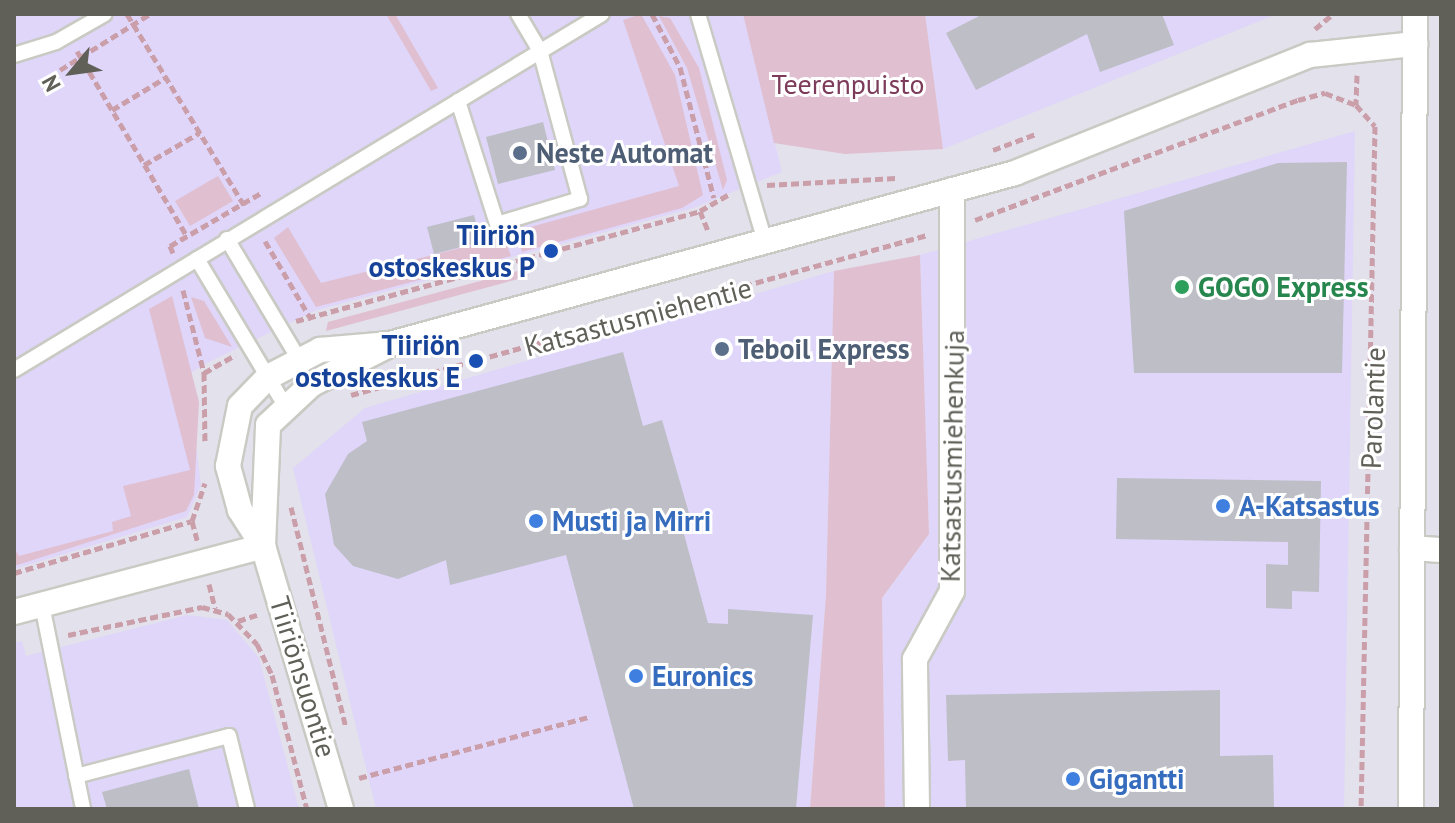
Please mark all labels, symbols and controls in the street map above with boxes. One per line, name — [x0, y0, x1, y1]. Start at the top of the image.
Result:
north arrow — [32, 32, 112, 112]
park label: Teerenpuisto — [772, 67, 924, 101]
text: N — [35, 71, 67, 97]
place label: Neste Automat — [536, 136, 714, 170]
marker: Neste Automat — [511, 144, 529, 162]
place label: Tiiriön ostoskeskus P — [368, 218, 535, 284]
marker: Tiiriön ostoskeskus P — [542, 242, 560, 260]
street label: Katsastusmiehentie — [521, 270, 755, 364]
place label: GOGO Express — [1198, 270, 1369, 304]
marker: GOGO Express — [1173, 278, 1191, 296]
place label: Tiiriön ostoskeskus E — [295, 328, 460, 394]
street label: Katsastusmiehenkuja — [933, 329, 971, 583]
place label: Teboil Express — [738, 332, 910, 366]
marker: Teboil Express — [713, 340, 731, 358]
street label: Parolantie — [1354, 347, 1392, 469]
marker: Tiiriön ostoskeskus E — [467, 352, 485, 370]
place label: A-Katsastus — [1239, 489, 1380, 523]
marker: A-Katsastus — [1214, 497, 1232, 515]
place label: Musti ja Mirri — [552, 504, 711, 538]
marker: Musti ja Mirri — [527, 512, 545, 530]
street label: Tiiriönsuontie — [263, 593, 343, 761]
place label: Euronics — [652, 659, 753, 693]
marker: Euronics — [627, 667, 645, 685]
place label: Gigantti — [1089, 762, 1185, 796]
marker: Gigantti — [1064, 770, 1082, 788]

